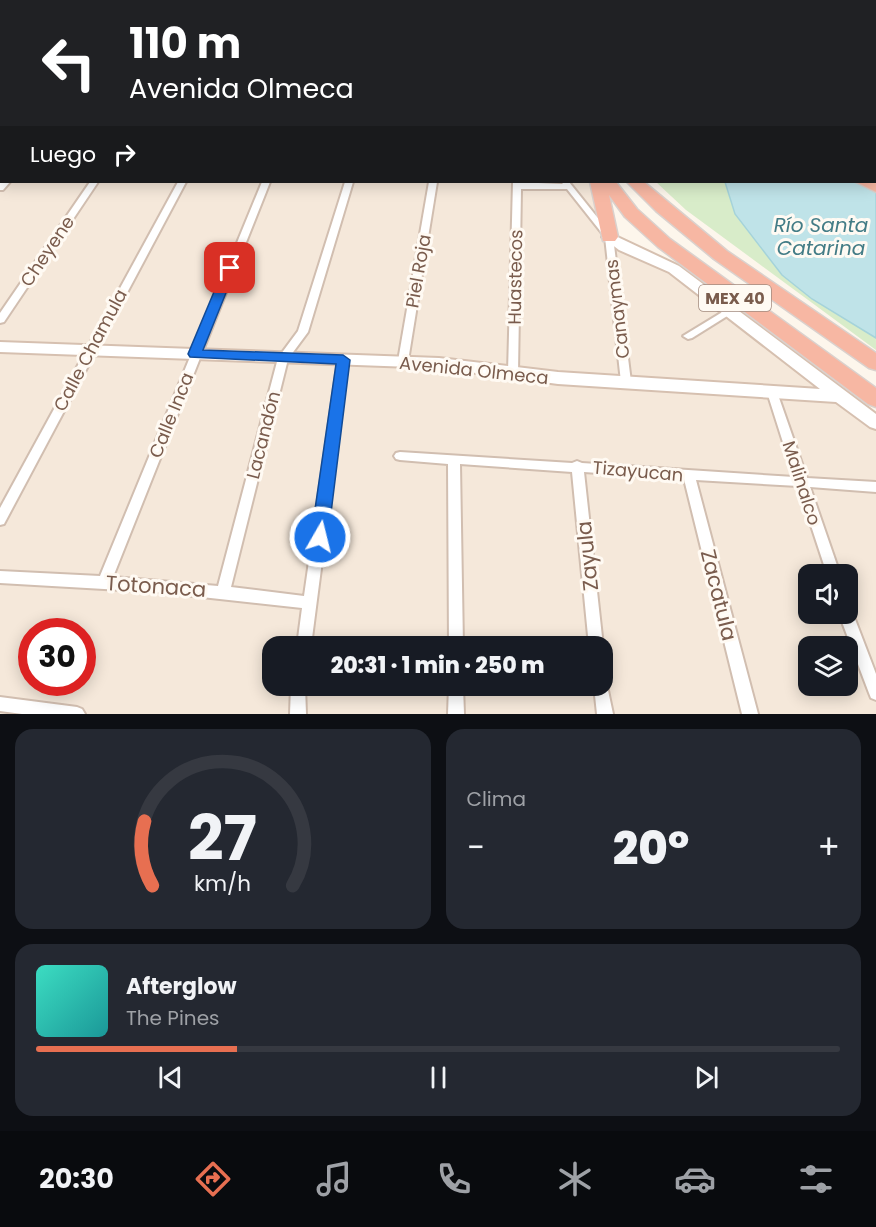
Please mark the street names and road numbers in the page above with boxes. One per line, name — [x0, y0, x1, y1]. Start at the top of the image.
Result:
street label: Cheyene — [14, 211, 80, 291]
street label: Huastecos — [502, 229, 528, 325]
street label: Piel Roja — [399, 232, 437, 310]
street label: Canaymas — [598, 258, 636, 360]
street label: Calle Chamula — [47, 284, 133, 416]
road number: MEX 40 — [699, 285, 771, 311]
street label: Avenida Olmeca — [398, 350, 550, 390]
street label: Calle Inca — [143, 369, 199, 461]
street label: Lacandón — [240, 388, 286, 482]
street label: Malinalco — [777, 438, 827, 528]
street label: Tizayucan — [592, 455, 684, 487]
street label: Zayula — [569, 520, 605, 592]
street label: Zacatula — [694, 546, 744, 644]
street label: Totonaca — [105, 568, 207, 604]

